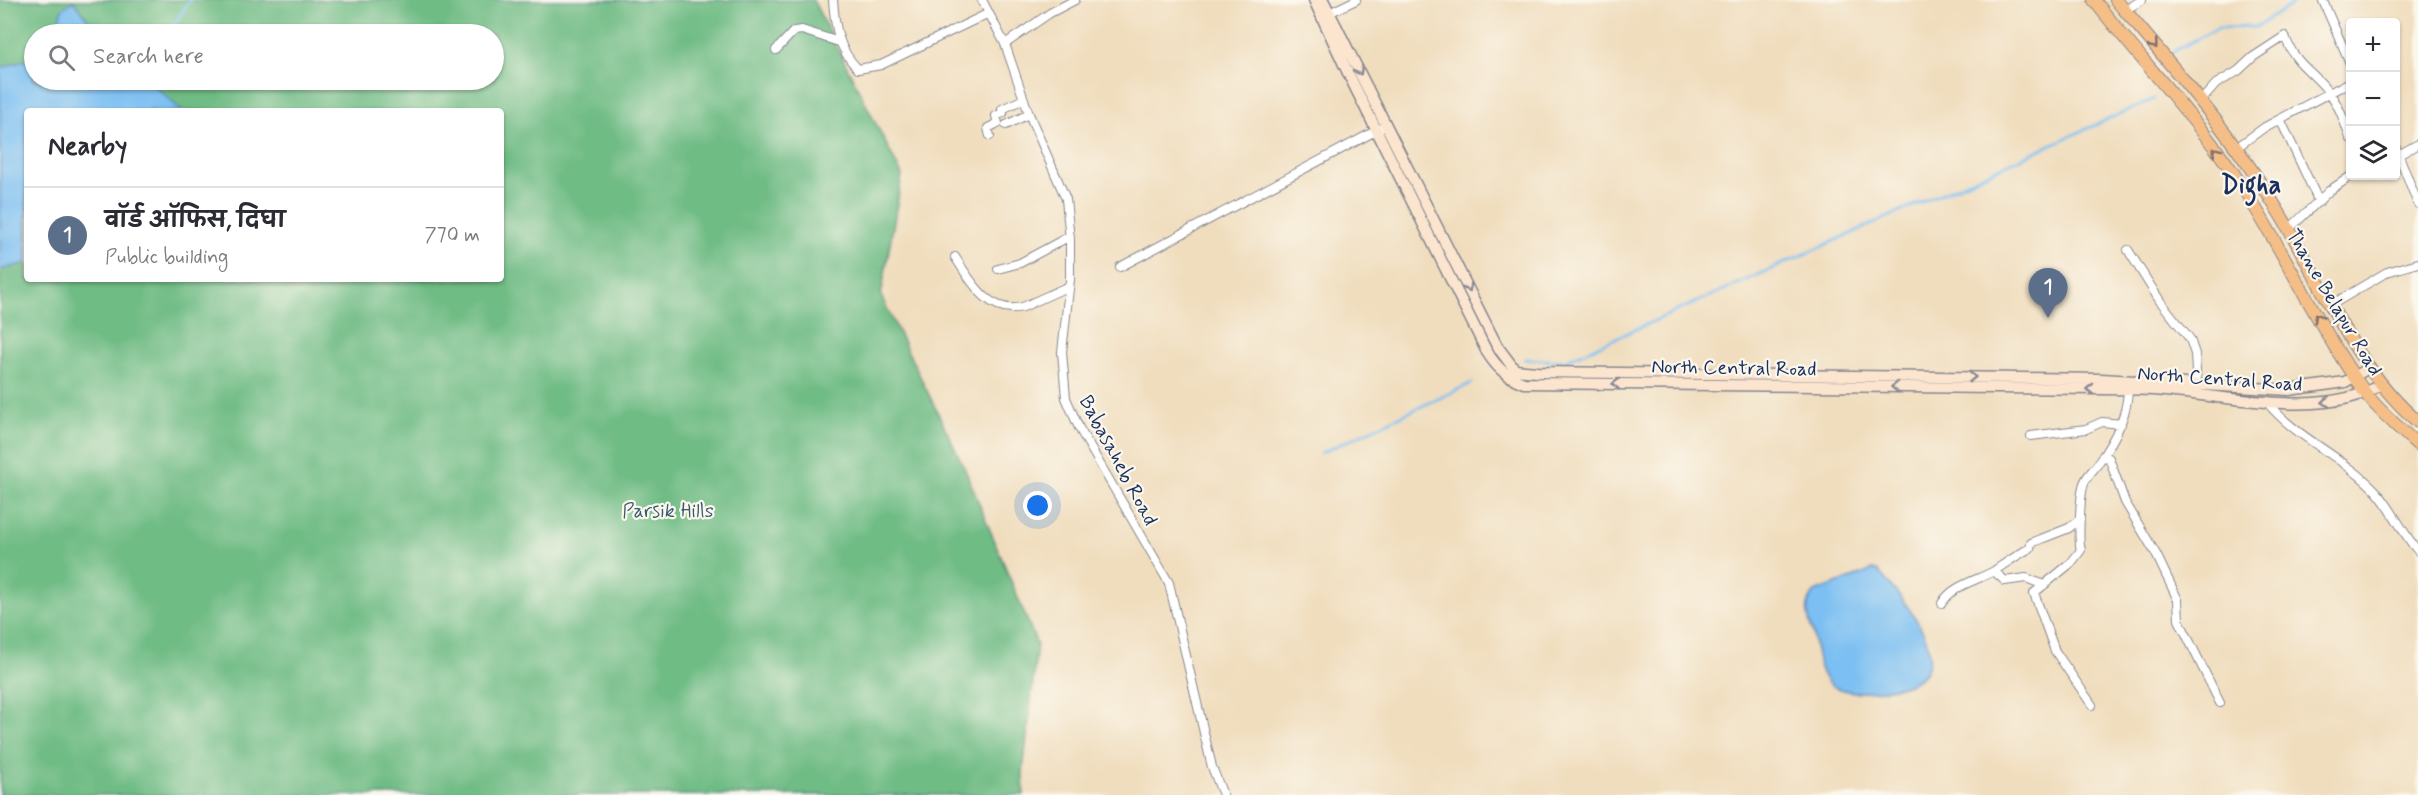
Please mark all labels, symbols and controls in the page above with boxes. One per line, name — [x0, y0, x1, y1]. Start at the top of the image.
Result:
map controls — [2346, 18, 2400, 180]
button: + — [2346, 18, 2400, 72]
search box — [24, 24, 504, 90]
one-way arrow — [2146, 38, 2157, 49]
icon: search — [45, 41, 78, 74]
text: Search here — [93, 43, 204, 71]
one-way arrow — [1352, 64, 1364, 75]
button: − — [2346, 72, 2400, 126]
button: layers — [2346, 126, 2400, 180]
text: Nearby — [48, 130, 127, 164]
one-way arrow — [2213, 147, 2224, 158]
district label: Digha — [2221, 169, 2281, 206]
text: वॉर्ड ऑफिस, दिघा — [105, 207, 285, 235]
text: 1 — [63, 222, 72, 249]
text: 770 m — [424, 222, 480, 249]
street label: Thane Belapur Road — [2279, 224, 2388, 381]
text: Public building — [105, 244, 228, 271]
pin: 1 — [2028, 268, 2068, 318]
one-way arrow — [1461, 281, 1473, 292]
one-way arrow — [2314, 313, 2325, 323]
street label: North Central Road — [1651, 354, 1817, 383]
street label: North Central Road — [2137, 360, 2303, 399]
one-way arrow — [1968, 371, 1977, 383]
one-way arrow — [1611, 378, 1620, 390]
one-way arrow — [1890, 381, 1899, 393]
one-way arrow — [2085, 383, 2094, 395]
street label: Babasaheb Road — [1072, 391, 1163, 531]
one-way arrow — [2322, 395, 2331, 408]
your location — [1023, 491, 1052, 520]
park label: Parsik Hills — [622, 498, 714, 525]

